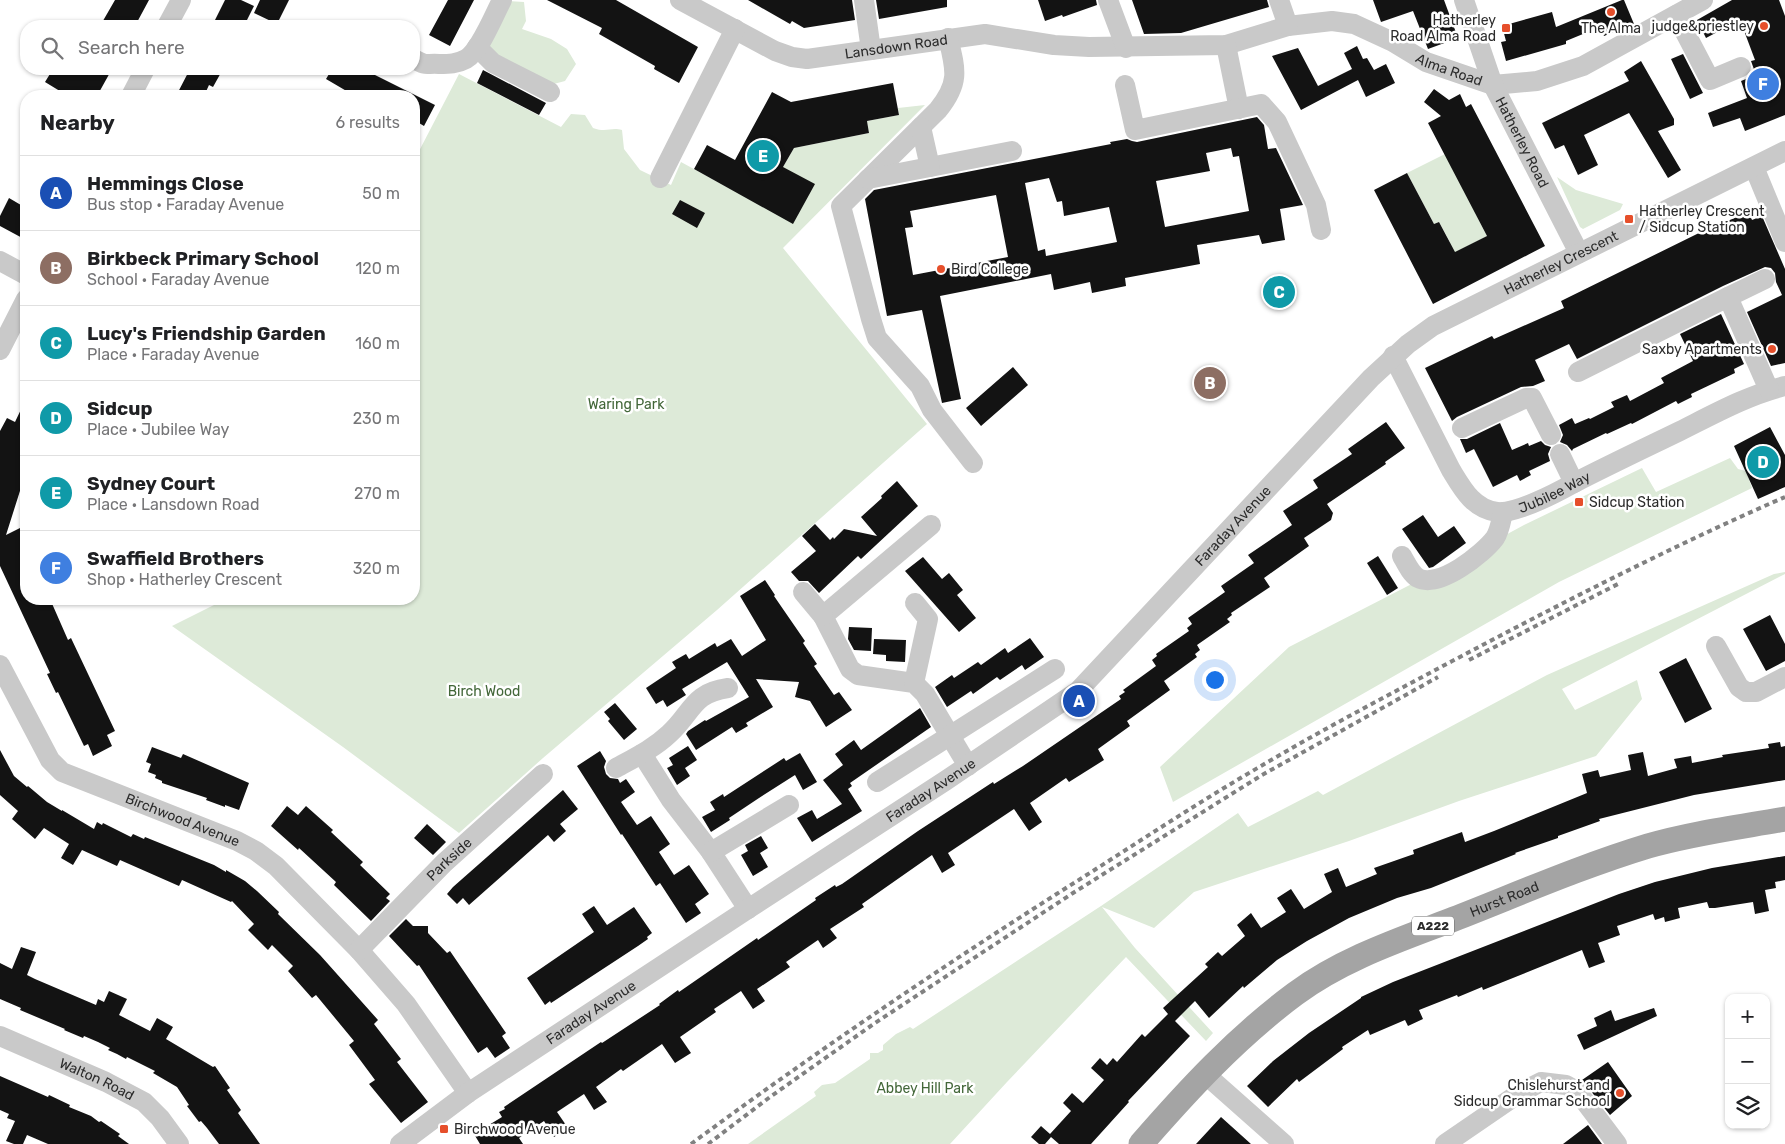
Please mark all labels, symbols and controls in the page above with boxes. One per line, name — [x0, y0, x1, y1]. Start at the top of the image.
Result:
marker: The Alma — [1605, 6, 1617, 18]
place label: Hatherley Road Alma Road — [1390, 12, 1496, 45]
place label: judge&priestley — [1651, 18, 1754, 35]
search box — [20, 20, 420, 75]
place label: The Alma — [1581, 20, 1641, 37]
marker: judge&priestley — [1758, 20, 1770, 32]
marker: Hatherley Road Alma Road — [1500, 22, 1512, 34]
street label: Lansdown Road — [844, 31, 949, 62]
icon: search — [38, 34, 66, 62]
text: Search here — [78, 36, 185, 59]
street label: Alma Road — [1413, 49, 1485, 89]
pin: F — [1747, 65, 1779, 103]
street label: Hatherley Road — [1492, 94, 1553, 190]
text: Nearby — [40, 110, 115, 135]
text: 6 results — [335, 113, 400, 132]
pin: E — [747, 137, 779, 175]
text: Hemmings Close — [87, 172, 244, 195]
text: A — [50, 184, 62, 203]
text: 50 m — [362, 184, 400, 203]
text: Bus stop · Faraday Avenue — [87, 195, 284, 214]
place label: Hatherley Crescent / Sidcup Station — [1639, 203, 1765, 236]
marker: Hatherley Crescent / Sidcup Station — [1623, 213, 1635, 225]
street label: Hatherley Crescent — [1501, 227, 1621, 298]
text: Birkbeck Primary School — [87, 247, 319, 270]
text: B — [50, 259, 62, 278]
text: 120 m — [355, 259, 400, 278]
place label: Bird College — [951, 261, 1029, 278]
marker: Bird College — [935, 263, 947, 275]
text: School · Faraday Avenue — [87, 270, 270, 289]
pin: C — [1263, 273, 1295, 311]
text: Lucy's Friendship Garden — [87, 322, 326, 345]
text: C — [50, 334, 62, 353]
text: 160 m — [355, 334, 400, 353]
place label: Saxby Apartments — [1642, 341, 1762, 358]
marker: Saxby Apartments — [1766, 343, 1778, 355]
text: Place · Faraday Avenue — [87, 345, 260, 364]
pin: B — [1194, 364, 1226, 402]
park label: Waring Park — [588, 396, 665, 413]
text: Sidcup — [87, 397, 152, 420]
text: D — [50, 409, 62, 428]
text: 230 m — [353, 409, 400, 428]
text: Place · Jubilee Way — [87, 420, 229, 439]
pin: D — [1747, 443, 1779, 481]
street label: Jubilee Way — [1516, 468, 1593, 516]
text: Sydney Court — [87, 472, 215, 495]
street label: Faraday Avenue — [1191, 482, 1275, 569]
text: E — [51, 484, 61, 503]
text: 270 m — [354, 484, 400, 503]
place label: Sidcup Station — [1589, 494, 1685, 511]
text: Place · Lansdown Road — [87, 495, 259, 514]
marker: Sidcup Station — [1573, 496, 1585, 508]
text: Swaffield Brothers — [87, 547, 264, 570]
text: F — [51, 559, 61, 578]
text: 320 m — [353, 559, 400, 578]
text: Shop · Hatherley Crescent — [87, 570, 282, 589]
your location — [1202, 667, 1228, 693]
pin: A — [1063, 682, 1095, 720]
park label: Birch Wood — [448, 683, 520, 700]
street label: Faraday Avenue — [883, 754, 979, 826]
street label: Birchwood Avenue — [123, 789, 243, 850]
street label: Parkside — [423, 834, 475, 884]
street label: Hurst Road — [1467, 877, 1541, 920]
road number: A222 — [1412, 916, 1454, 936]
street label: Faraday Avenue — [543, 977, 639, 1048]
map controls — [1725, 994, 1770, 1129]
button: + — [1725, 994, 1770, 1039]
button: − — [1725, 1039, 1770, 1084]
street label: Walton Road — [57, 1054, 137, 1104]
place label: Chislehurst and Sidcup Grammar School — [1454, 1077, 1610, 1110]
park label: Abbey Hill Park — [876, 1080, 974, 1097]
button: layers — [1725, 1084, 1770, 1129]
marker: Chislehurst and Sidcup Grammar School — [1614, 1087, 1626, 1099]
place label: Birchwood Avenue — [454, 1121, 576, 1138]
marker: Birchwood Avenue — [438, 1123, 450, 1135]

